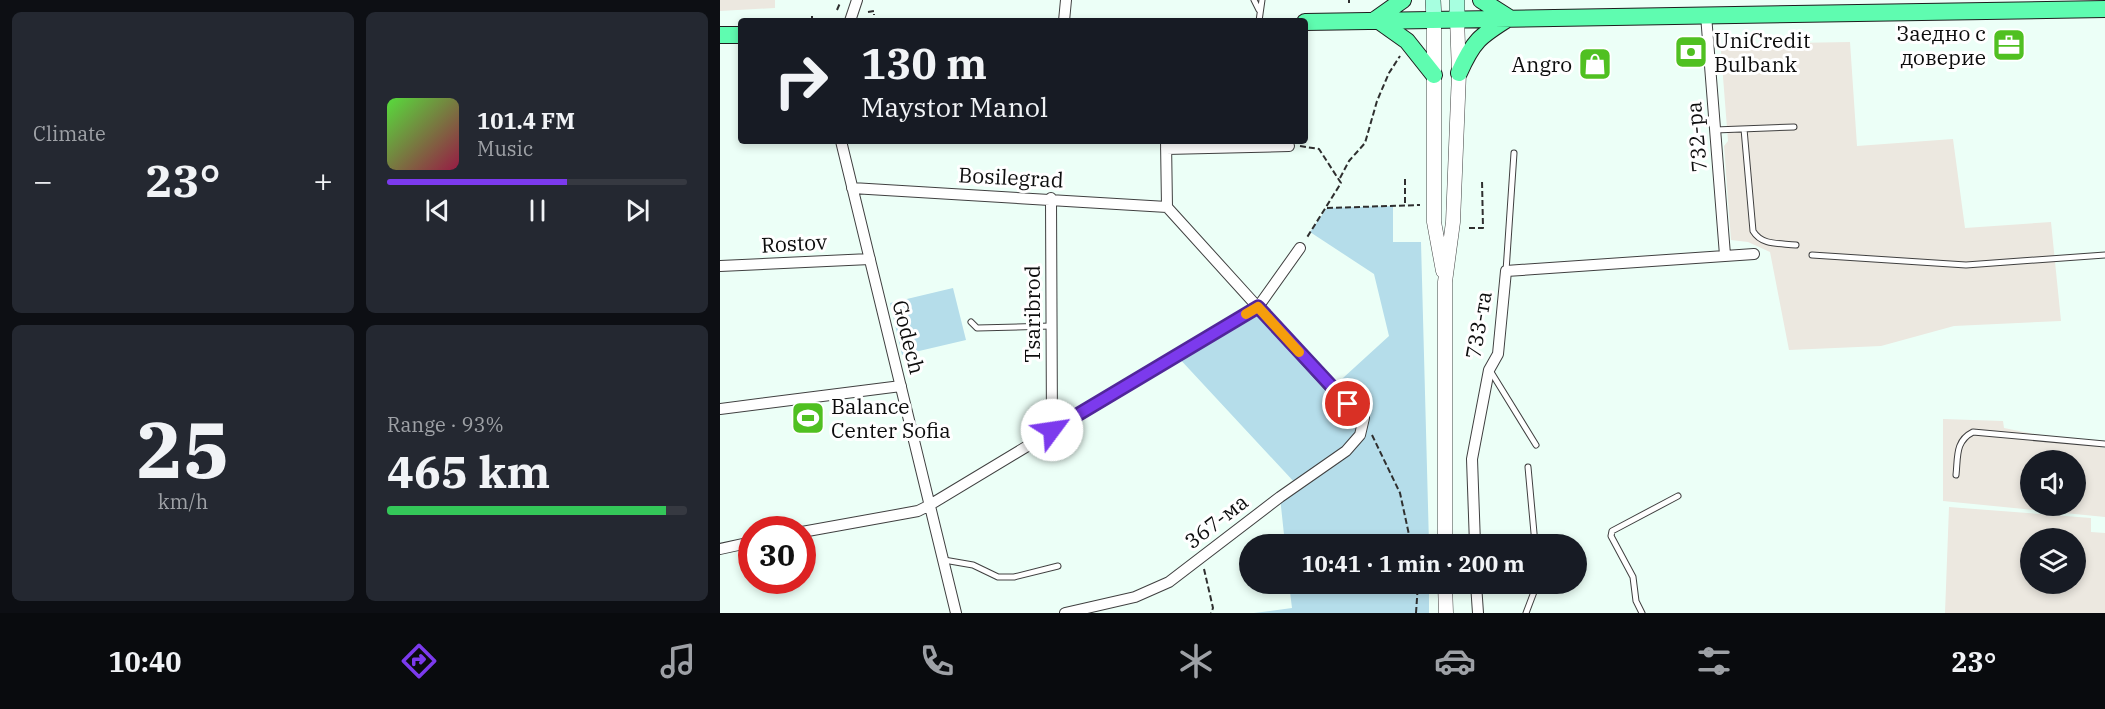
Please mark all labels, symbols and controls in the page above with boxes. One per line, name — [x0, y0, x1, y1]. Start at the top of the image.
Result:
place label: Заедно с доверие — [1897, 19, 1986, 71]
place label: UniCredit Bulbank — [1714, 26, 1810, 78]
office icon: Заедно с доверие — [1991, 27, 2027, 63]
bank icon: UniCredit Bulbank — [1673, 34, 1709, 70]
text: 130 m — [861, 36, 987, 91]
icon: right — [762, 42, 840, 120]
shop icon: Angro — [1577, 46, 1613, 82]
place label: Angro — [1512, 50, 1572, 78]
text: Maystor Manol — [861, 89, 1048, 124]
street label: 732-ра — [1679, 101, 1713, 173]
text: 101.4 FM — [477, 106, 575, 135]
text: Climate — [33, 120, 106, 147]
text: Music — [477, 135, 533, 162]
text: 23° — [145, 151, 221, 209]
text: − — [33, 159, 53, 202]
text: + — [313, 159, 333, 202]
street label: Bosilegrad — [958, 160, 1065, 194]
icon: previous — [421, 194, 454, 227]
icon: pause — [521, 194, 554, 227]
icon: next — [621, 194, 654, 227]
street label: Rostov — [760, 227, 828, 259]
street label: Tsaribrod — [1018, 265, 1046, 363]
street label: 733-та — [1458, 289, 1498, 361]
street label: Godech — [886, 297, 932, 377]
pin — [1322, 378, 1373, 429]
icon: arrive — [1331, 387, 1364, 420]
place label: Balance Center Sofia — [831, 392, 951, 444]
text: 25 — [136, 398, 230, 499]
position arrow — [1020, 398, 1084, 462]
sports icon: Balance Center Sofia — [790, 400, 826, 436]
text: Range · 93% — [387, 411, 504, 438]
text: 465 km — [387, 442, 550, 500]
map controls — [2020, 450, 2086, 594]
button: sound — [2020, 450, 2086, 516]
street label: 367-ма — [1178, 487, 1254, 555]
text: km/h — [158, 488, 208, 515]
speed limit sign: 30 — [738, 516, 816, 594]
button: layers — [2020, 528, 2086, 594]
text: 10:41 · 1 min · 200 m — [1301, 549, 1525, 578]
icon: directions — [398, 640, 440, 682]
icon: music — [657, 640, 699, 682]
icon: phone — [916, 640, 958, 682]
icon: climate — [1175, 640, 1217, 682]
icon: car — [1434, 640, 1476, 682]
icon: filters — [1693, 640, 1735, 682]
text: 10:40 — [108, 644, 181, 679]
text: 23° — [1951, 644, 1997, 679]

